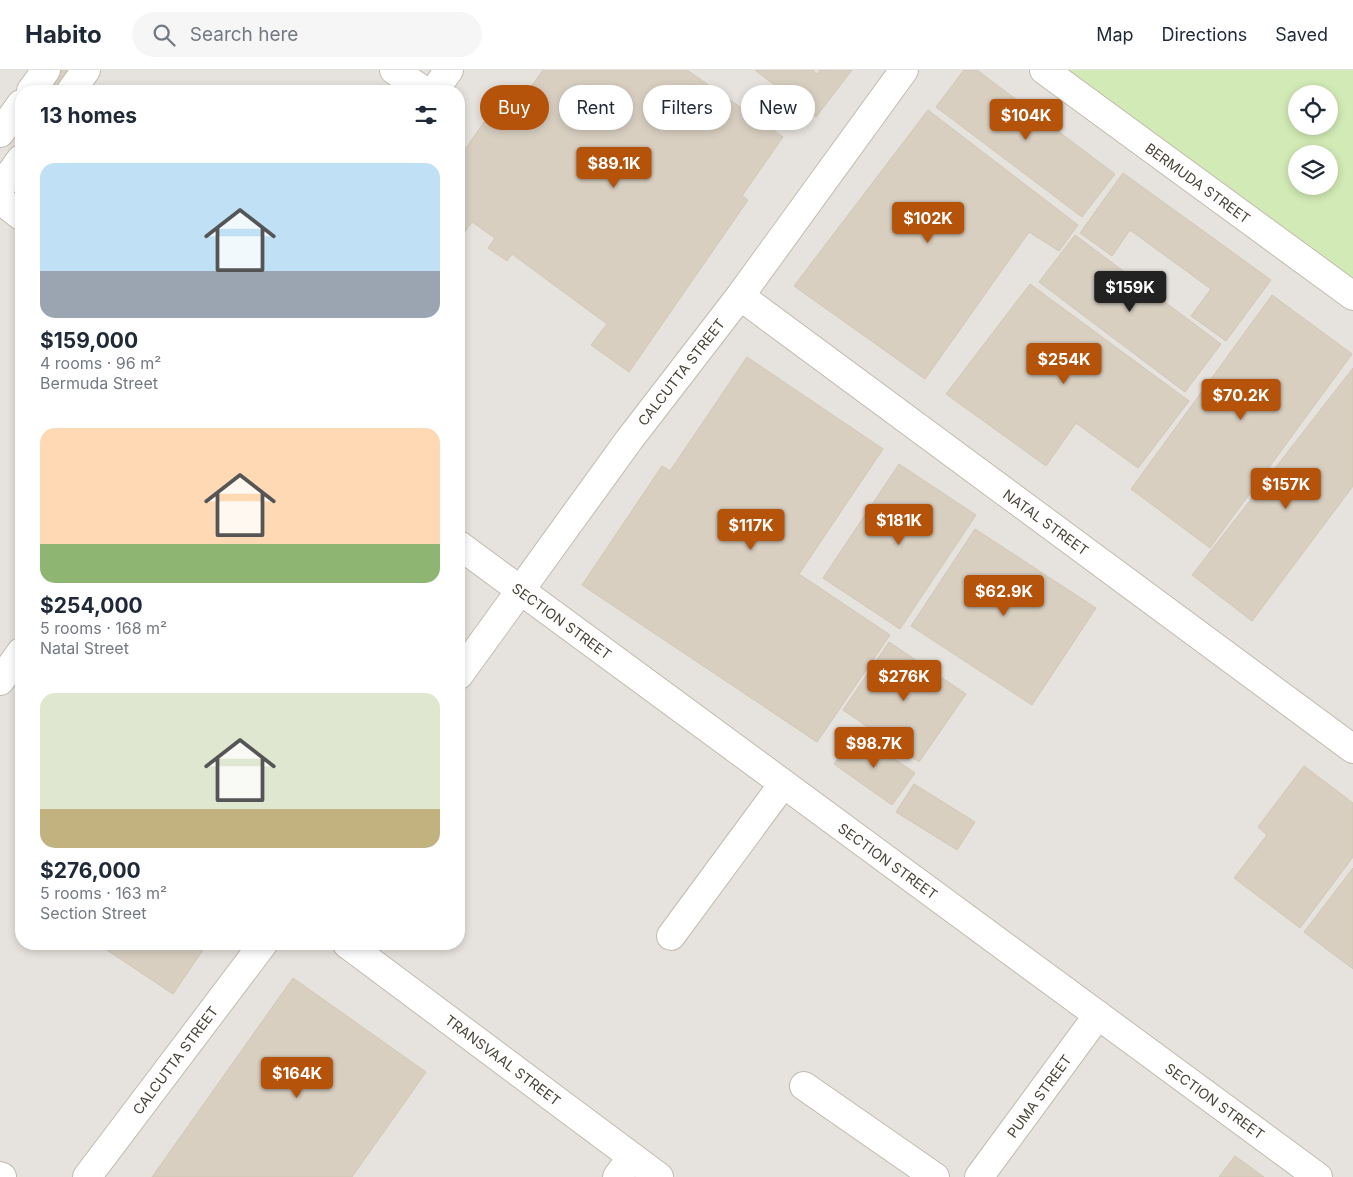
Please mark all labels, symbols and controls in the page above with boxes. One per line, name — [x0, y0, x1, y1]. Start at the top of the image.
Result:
search box — [132, 12, 482, 57]
text: Habito — [25, 20, 102, 49]
icon: search — [150, 21, 178, 49]
text: Search here — [190, 23, 298, 46]
text: Map — [1096, 24, 1134, 45]
text: Directions — [1162, 24, 1247, 45]
text: Saved — [1275, 24, 1328, 45]
chip: Buy — [480, 85, 549, 130]
chip: Rent — [559, 85, 633, 130]
chip: Filters — [643, 85, 731, 130]
chip: New — [741, 85, 815, 130]
map controls — [1288, 85, 1338, 195]
button: locate — [1288, 85, 1338, 135]
pin: $104K — [991, 98, 1061, 141]
icon: filters — [412, 101, 440, 129]
text: 13 homes — [40, 103, 137, 128]
text: $104K — [1001, 105, 1051, 125]
street label: BERMUDA STREET — [1142, 139, 1254, 227]
button: layers — [1288, 145, 1338, 195]
pin: $89.1K — [573, 146, 655, 189]
text: $89.1K — [587, 153, 641, 173]
icon: home — [195, 195, 285, 285]
pin: $102K — [893, 202, 963, 244]
text: $102K — [903, 208, 953, 228]
pin: $159K — [1095, 270, 1165, 313]
text: $159K — [1105, 277, 1155, 297]
street label: CALCUTTA STREET — [634, 315, 728, 429]
text: $159,000 — [40, 328, 138, 353]
pin: $254K — [1029, 342, 1099, 385]
text: $254K — [1037, 349, 1091, 369]
text: 4 rooms · 96 m² — [40, 353, 161, 373]
text: Bermuda Street — [40, 373, 158, 393]
pin: $70.2K — [1200, 378, 1282, 421]
text: $70.2K — [1213, 385, 1269, 405]
icon: home — [195, 460, 285, 550]
pin: $157K — [1251, 468, 1321, 510]
text: $157K — [1262, 474, 1310, 494]
street label: NATAL STREET — [1000, 485, 1092, 559]
pin: $181K — [864, 504, 934, 546]
pin: $117K — [716, 508, 786, 551]
text: $181K — [876, 510, 922, 530]
text: $117K — [728, 515, 774, 535]
pin: $62.9K — [963, 574, 1045, 617]
street label: SECTION STREET — [509, 579, 615, 663]
text: $62.9K — [975, 581, 1033, 601]
text: $254,000 — [40, 593, 143, 618]
text: 5 rooms · 168 m² — [40, 618, 167, 638]
text: Natal Street — [40, 638, 129, 658]
pin: $276K — [869, 660, 939, 702]
text: $276K — [878, 666, 930, 686]
icon: home — [195, 725, 285, 815]
pin: $98.7K — [833, 726, 915, 769]
text: $98.7K — [846, 733, 902, 753]
street label: SECTION STREET — [835, 819, 941, 903]
text: $276,000 — [40, 858, 141, 883]
text: 5 rooms · 163 m² — [40, 883, 167, 903]
text: Section Street — [40, 903, 147, 923]
street label: CALCUTTA STREET — [129, 1003, 221, 1117]
street label: TRANSVAAL STREET — [442, 1011, 564, 1109]
street label: PUMA STREET — [1003, 1051, 1075, 1141]
pin: $164K — [262, 1056, 332, 1099]
street label: SECTION STREET — [1162, 1059, 1268, 1143]
text: $164K — [272, 1063, 322, 1083]

